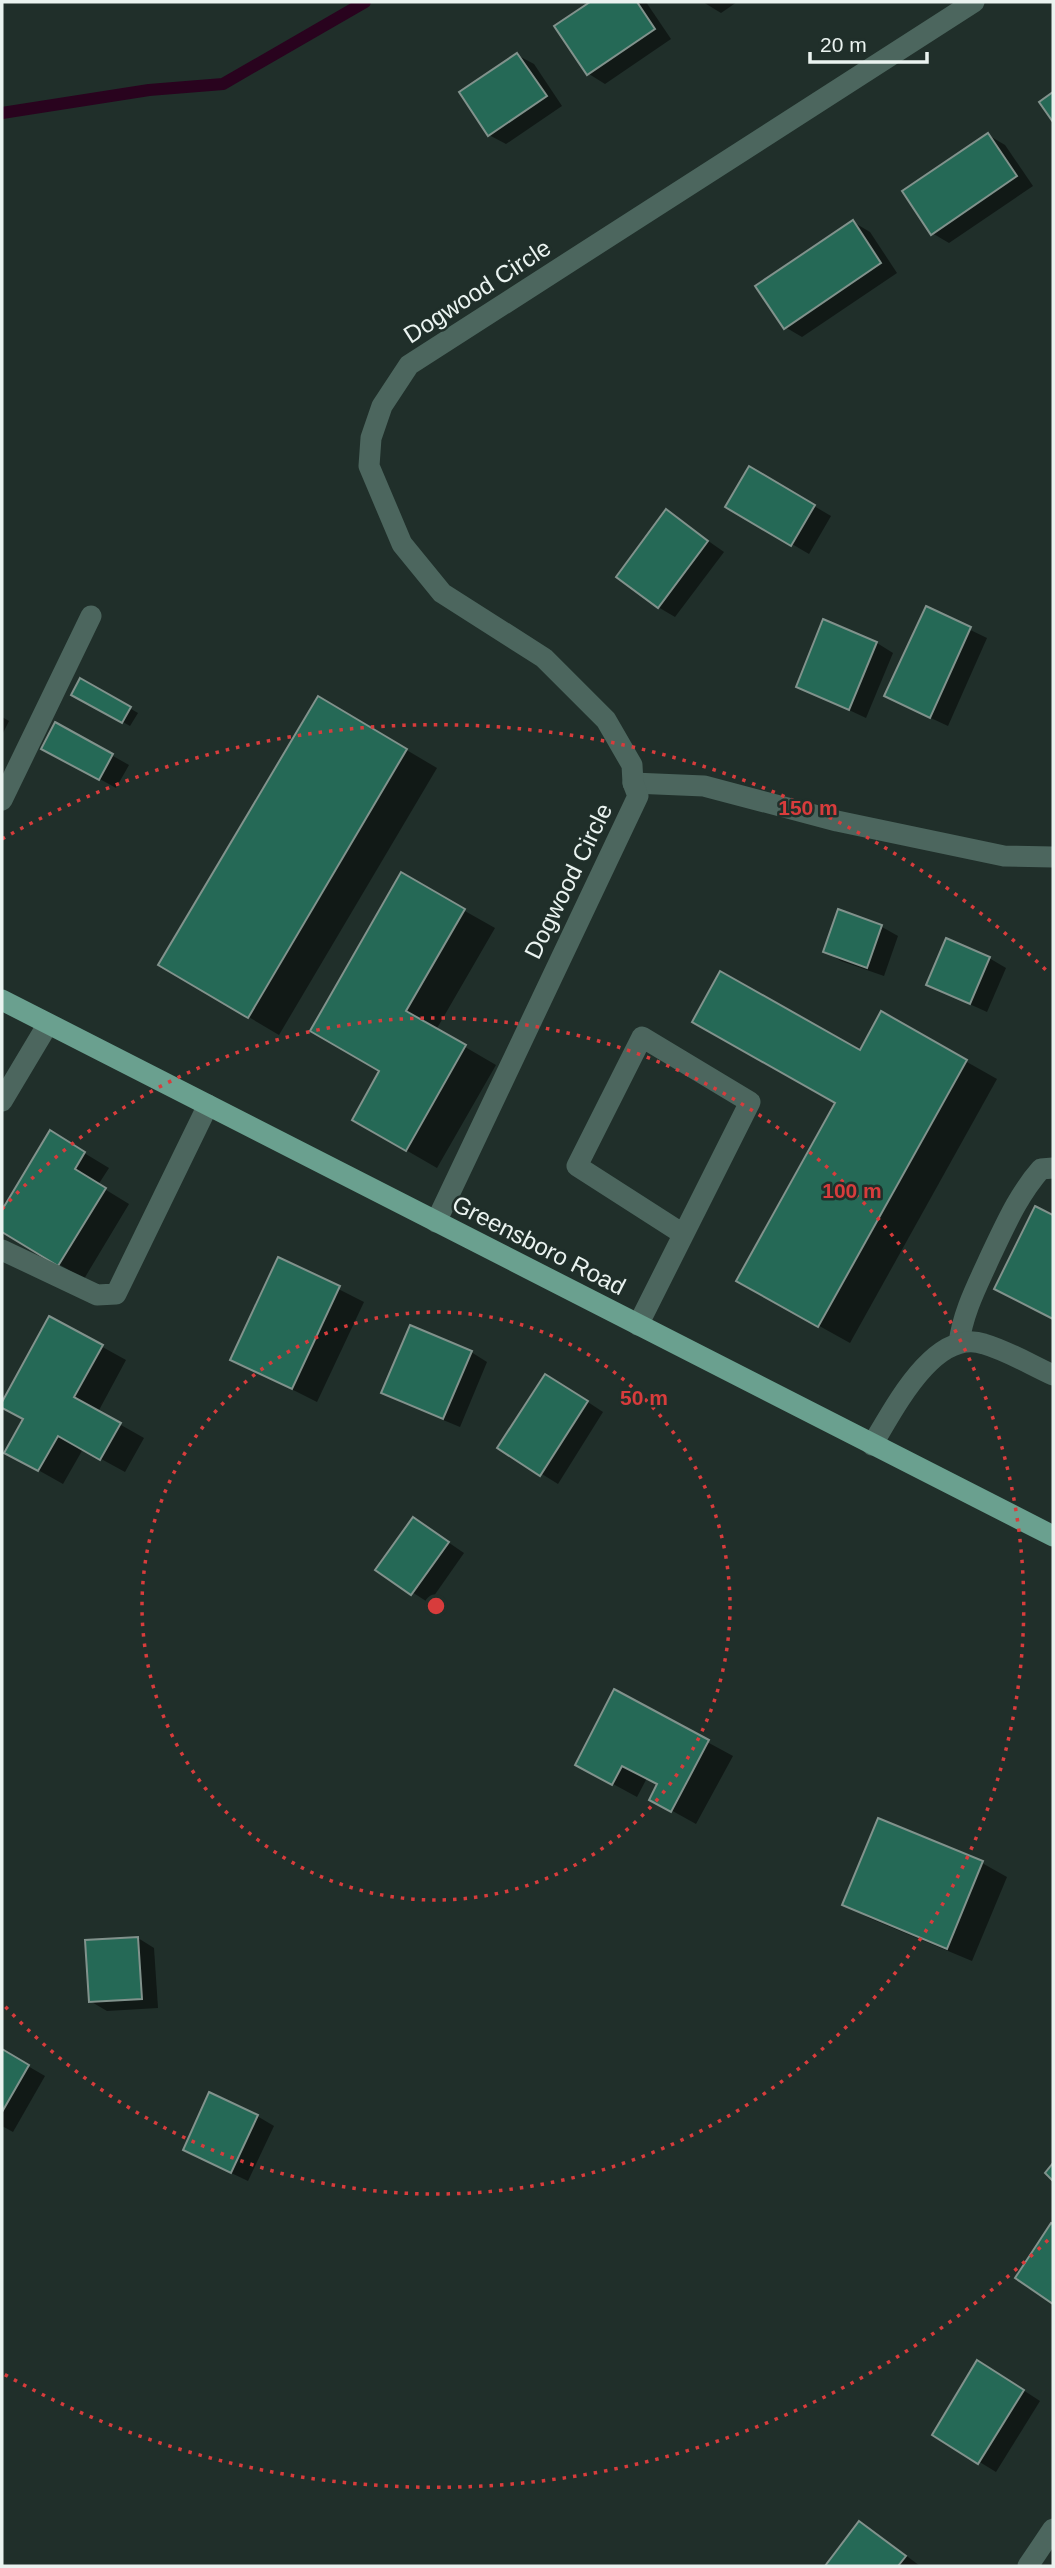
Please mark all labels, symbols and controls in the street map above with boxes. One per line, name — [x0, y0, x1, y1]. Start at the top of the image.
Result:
scale bar — [810, 21, 927, 65]
text: 20 m — [820, 33, 867, 56]
street label: Dogwood Circle — [399, 234, 555, 348]
text: 150 m — [778, 796, 838, 819]
street label: Dogwood Circle — [519, 799, 617, 963]
text: 100 m — [822, 1179, 882, 1202]
street label: Greensboro Road — [448, 1190, 630, 1300]
text: 50 m — [620, 1386, 668, 1409]
centre of rings — [424, 1594, 448, 1618]

